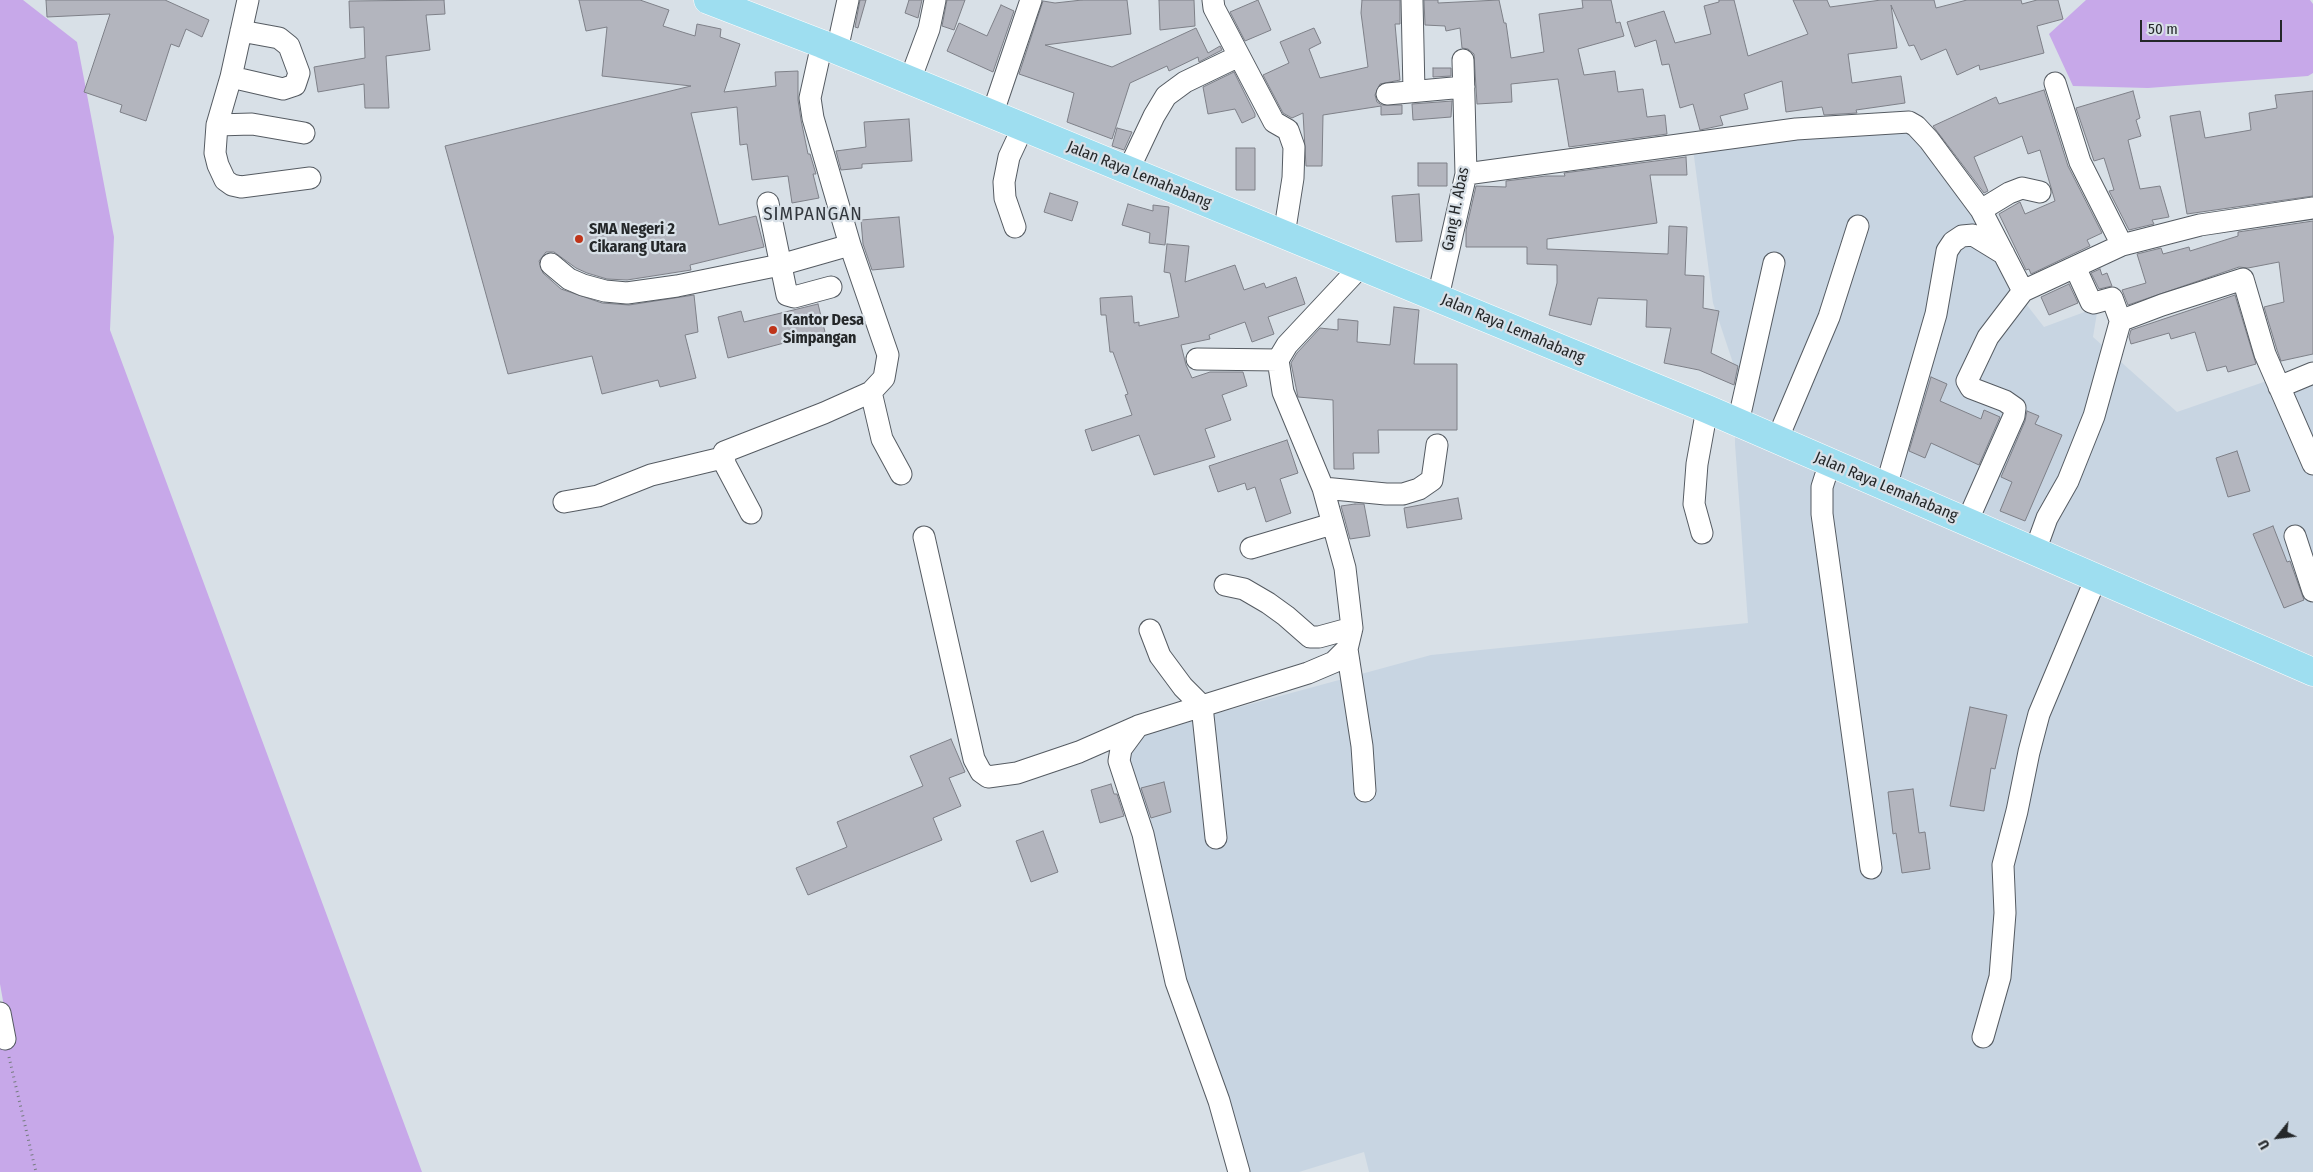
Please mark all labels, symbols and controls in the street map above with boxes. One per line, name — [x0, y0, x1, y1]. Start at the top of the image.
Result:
scale bar — [2143, 10, 2286, 42]
text: 50 m — [2148, 20, 2178, 38]
street label: Jalan Raya Lemahabang — [1064, 137, 1214, 213]
street label: Gang H. Abas — [1438, 165, 1474, 253]
district label: SIMPANGAN — [762, 204, 864, 226]
place label: SMA Negeri 2 Cikarang Utara — [589, 220, 687, 258]
marker: SMA Negeri 2 Cikarang Utara — [573, 233, 585, 245]
street label: Jalan Raya Lemahabang — [1438, 290, 1588, 368]
place label: Kantor Desa Simpangan — [783, 311, 864, 349]
marker: Kantor Desa Simpangan — [767, 324, 779, 336]
street label: Jalan Raya Lemahabang — [1811, 448, 1961, 526]
north arrow — [2253, 1112, 2303, 1162]
text: U — [2255, 1137, 2274, 1152]

